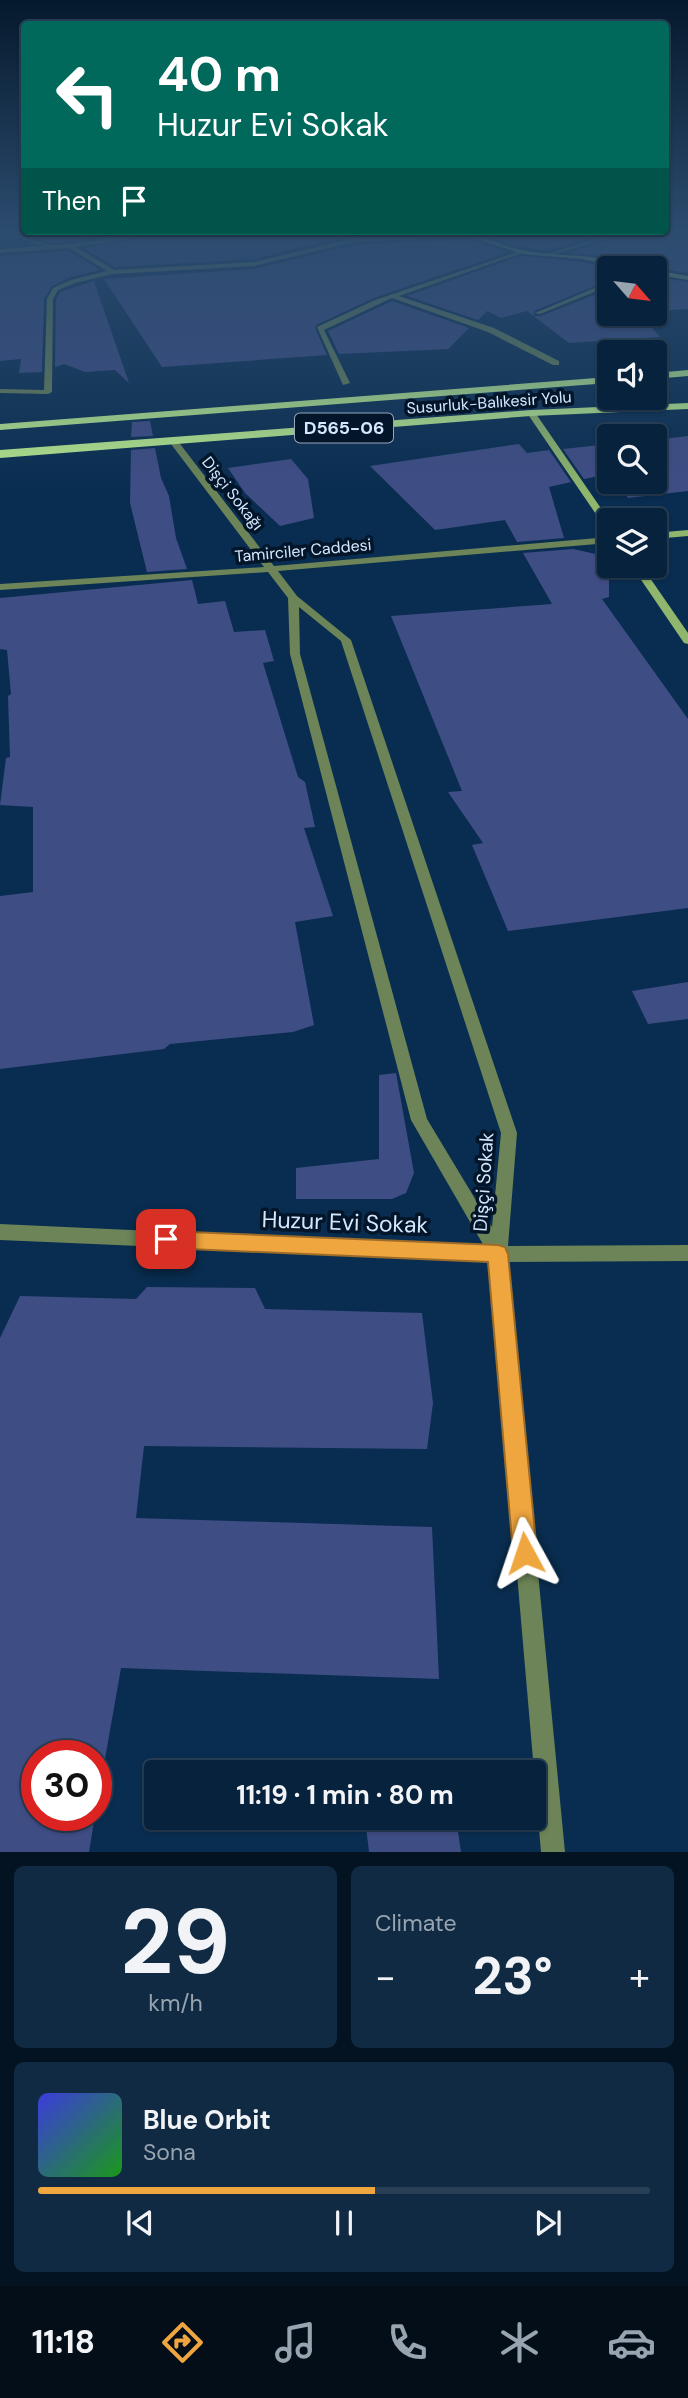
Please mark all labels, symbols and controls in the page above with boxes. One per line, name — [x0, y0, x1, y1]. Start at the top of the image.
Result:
text: 40 m — [157, 42, 281, 106]
icon: left — [42, 49, 133, 140]
text: Huzur Evi Sokak — [157, 104, 389, 146]
icon: arrive — [115, 182, 153, 220]
text: Then — [42, 184, 101, 218]
north arrow — [597, 256, 667, 326]
map controls — [597, 256, 667, 578]
button: sound — [597, 340, 667, 410]
street label: Susurluk-Balıkesir Yolu — [406, 386, 572, 419]
road number: D565-06 — [295, 414, 393, 442]
button: search — [597, 424, 667, 494]
street label: Dişçi Sokağı — [197, 452, 268, 534]
button: layers — [597, 508, 667, 578]
street label: Tamirciler Caddesi — [234, 534, 372, 567]
street label: Dişçi Sokak — [468, 1131, 499, 1232]
street label: Huzur Evi Sokak — [261, 1204, 429, 1240]
pin — [136, 1209, 196, 1269]
icon: arrive — [147, 1220, 185, 1258]
position arrow — [488, 1516, 562, 1590]
speed limit sign: 30 — [21, 1740, 112, 1831]
text: 11:19 · 1 min · 80 m — [236, 1778, 454, 1812]
text: 29 — [121, 1883, 230, 2001]
text: Climate — [375, 1908, 457, 1938]
text: 23° — [472, 1942, 553, 2010]
text: − — [375, 1952, 396, 2002]
text: + — [629, 1952, 650, 2002]
text: km/h — [148, 1988, 203, 2018]
text: Blue Orbit — [143, 2103, 271, 2137]
text: Sona — [143, 2137, 196, 2167]
icon: previous — [121, 2204, 159, 2242]
icon: pause — [325, 2204, 363, 2242]
icon: next — [529, 2204, 567, 2242]
icon: directions — [158, 2318, 207, 2367]
icon: music — [271, 2318, 320, 2367]
icon: phone — [383, 2318, 432, 2367]
icon: climate — [495, 2318, 544, 2367]
icon: car — [607, 2318, 656, 2367]
text: 11:18 — [32, 2321, 95, 2363]

